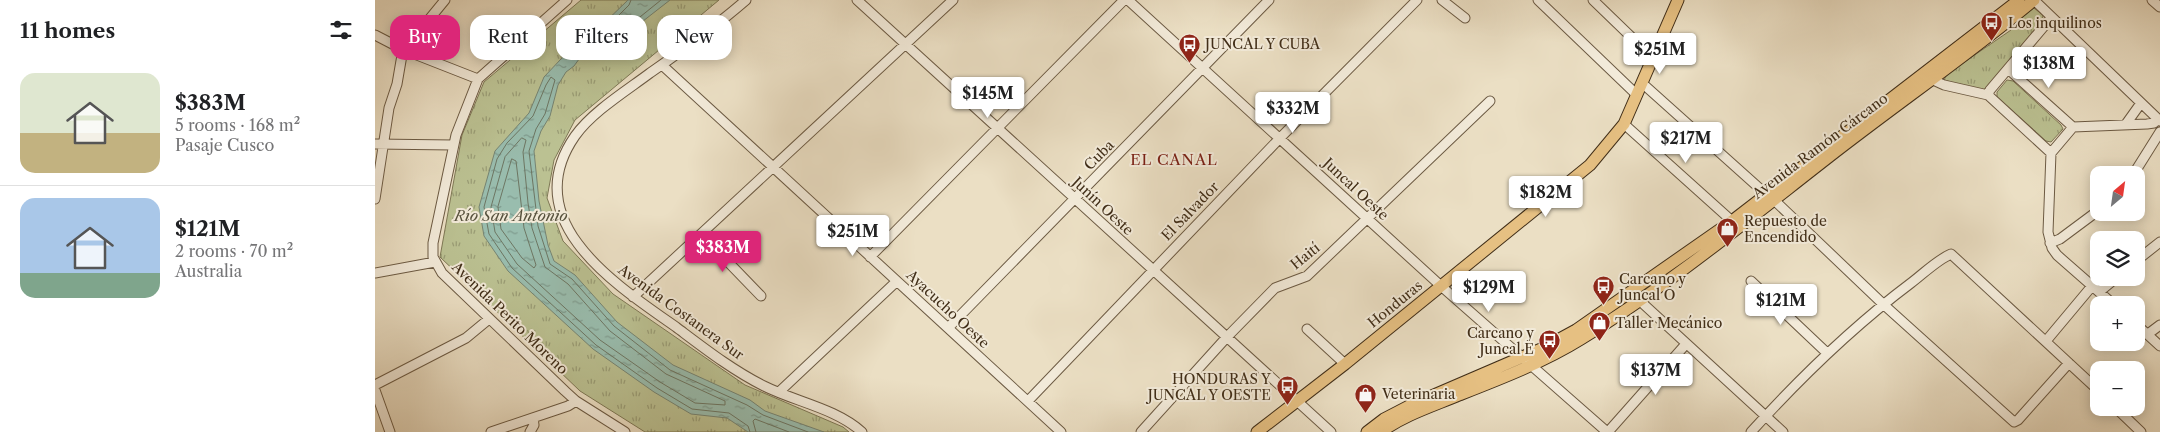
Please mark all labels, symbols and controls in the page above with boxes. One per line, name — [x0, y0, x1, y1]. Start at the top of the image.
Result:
bus stop icon: Los inquilinos — [1980, 11, 2004, 42]
place label: Los inquilinos — [2008, 14, 2102, 32]
chip: Buy — [390, 15, 460, 60]
chip: Rent — [470, 15, 546, 60]
chip: Filters — [556, 15, 647, 60]
chip: New — [657, 15, 732, 60]
icon: filters — [327, 16, 355, 44]
text: 11 homes — [20, 18, 115, 43]
bus stop icon: JUNCAL Y CUBA — [1177, 32, 1201, 63]
pin: $251M — [1625, 32, 1695, 75]
place label: JUNCAL Y CUBA — [1203, 35, 1321, 53]
text: $251M — [1634, 39, 1686, 59]
pin: $138M — [2014, 46, 2084, 89]
text: $138M — [2023, 53, 2075, 73]
pin: $145M — [953, 76, 1023, 119]
text: $145M — [962, 83, 1014, 103]
street label: Avenida Ramón Cárcano — [1748, 89, 1891, 203]
text: $383M — [175, 90, 246, 115]
pin: $332M — [1258, 92, 1328, 134]
icon: home — [60, 93, 120, 153]
text: $332M — [1266, 98, 1320, 118]
text: 5 rooms · 168 m² — [175, 115, 300, 135]
pin: $217M — [1651, 121, 1721, 164]
text: $217M — [1661, 128, 1711, 148]
text: Pasaje Cusco — [175, 135, 274, 155]
street label: Cuba — [1080, 136, 1118, 174]
district label: EL CANAL — [1130, 150, 1218, 169]
street label: Juncal Oeste — [1318, 153, 1393, 224]
north arrow — [2090, 166, 2145, 221]
map controls — [2090, 166, 2145, 416]
street label: Junín Oeste — [1067, 172, 1137, 239]
pin: $182M — [1511, 176, 1581, 218]
street label: El Salvador — [1158, 178, 1223, 244]
text: $182M — [1520, 182, 1572, 202]
water label: Río San Antonio — [453, 206, 568, 225]
place label: Repuesto de Encendido — [1744, 212, 1827, 246]
pin: $251M — [818, 214, 888, 257]
text: $121M — [175, 216, 240, 241]
shop icon: Repuesto de Encendido — [1716, 217, 1740, 248]
icon: home — [60, 218, 120, 278]
text: $251M — [827, 221, 879, 241]
pin: $383M — [688, 230, 758, 273]
button: layers — [2090, 231, 2145, 286]
text: $383M — [696, 237, 750, 257]
street label: Haití — [1287, 239, 1323, 273]
text: 2 rooms · 70 m² — [175, 241, 293, 261]
street label: Avenida Perito Moreno — [447, 257, 572, 378]
street label: Avenida Costanera Sur — [614, 260, 747, 364]
text: Australia — [175, 261, 242, 281]
street label: Ayacucho Oeste — [902, 265, 993, 352]
pin: $129M — [1454, 270, 1524, 313]
place label: Carcano y Juncal O — [1617, 270, 1686, 304]
bus stop icon: Carcano y Juncal O — [1591, 275, 1615, 306]
street label: Honduras — [1364, 276, 1426, 332]
text: $129M — [1463, 277, 1515, 297]
pin: $121M — [1746, 284, 1816, 326]
text: $121M — [1756, 290, 1806, 310]
button: + — [2090, 296, 2145, 351]
shop icon: Taller Mecánico — [1587, 311, 1611, 342]
place label: Taller Mecánico — [1615, 314, 1722, 332]
place label: Carcano y Juncal E — [1467, 324, 1534, 358]
bus stop icon: Carcano y Juncal E — [1538, 329, 1562, 360]
pin: $137M — [1621, 354, 1691, 396]
text: $137M — [1631, 360, 1681, 380]
button: − — [2090, 361, 2145, 416]
place label: HONDURAS Y JUNCAL Y OESTE — [1146, 370, 1272, 404]
bus stop icon: HONDURAS Y JUNCAL Y OESTE — [1275, 375, 1299, 406]
shop icon: Veterinaria — [1354, 382, 1378, 413]
place label: Veterinaria — [1381, 385, 1456, 403]

